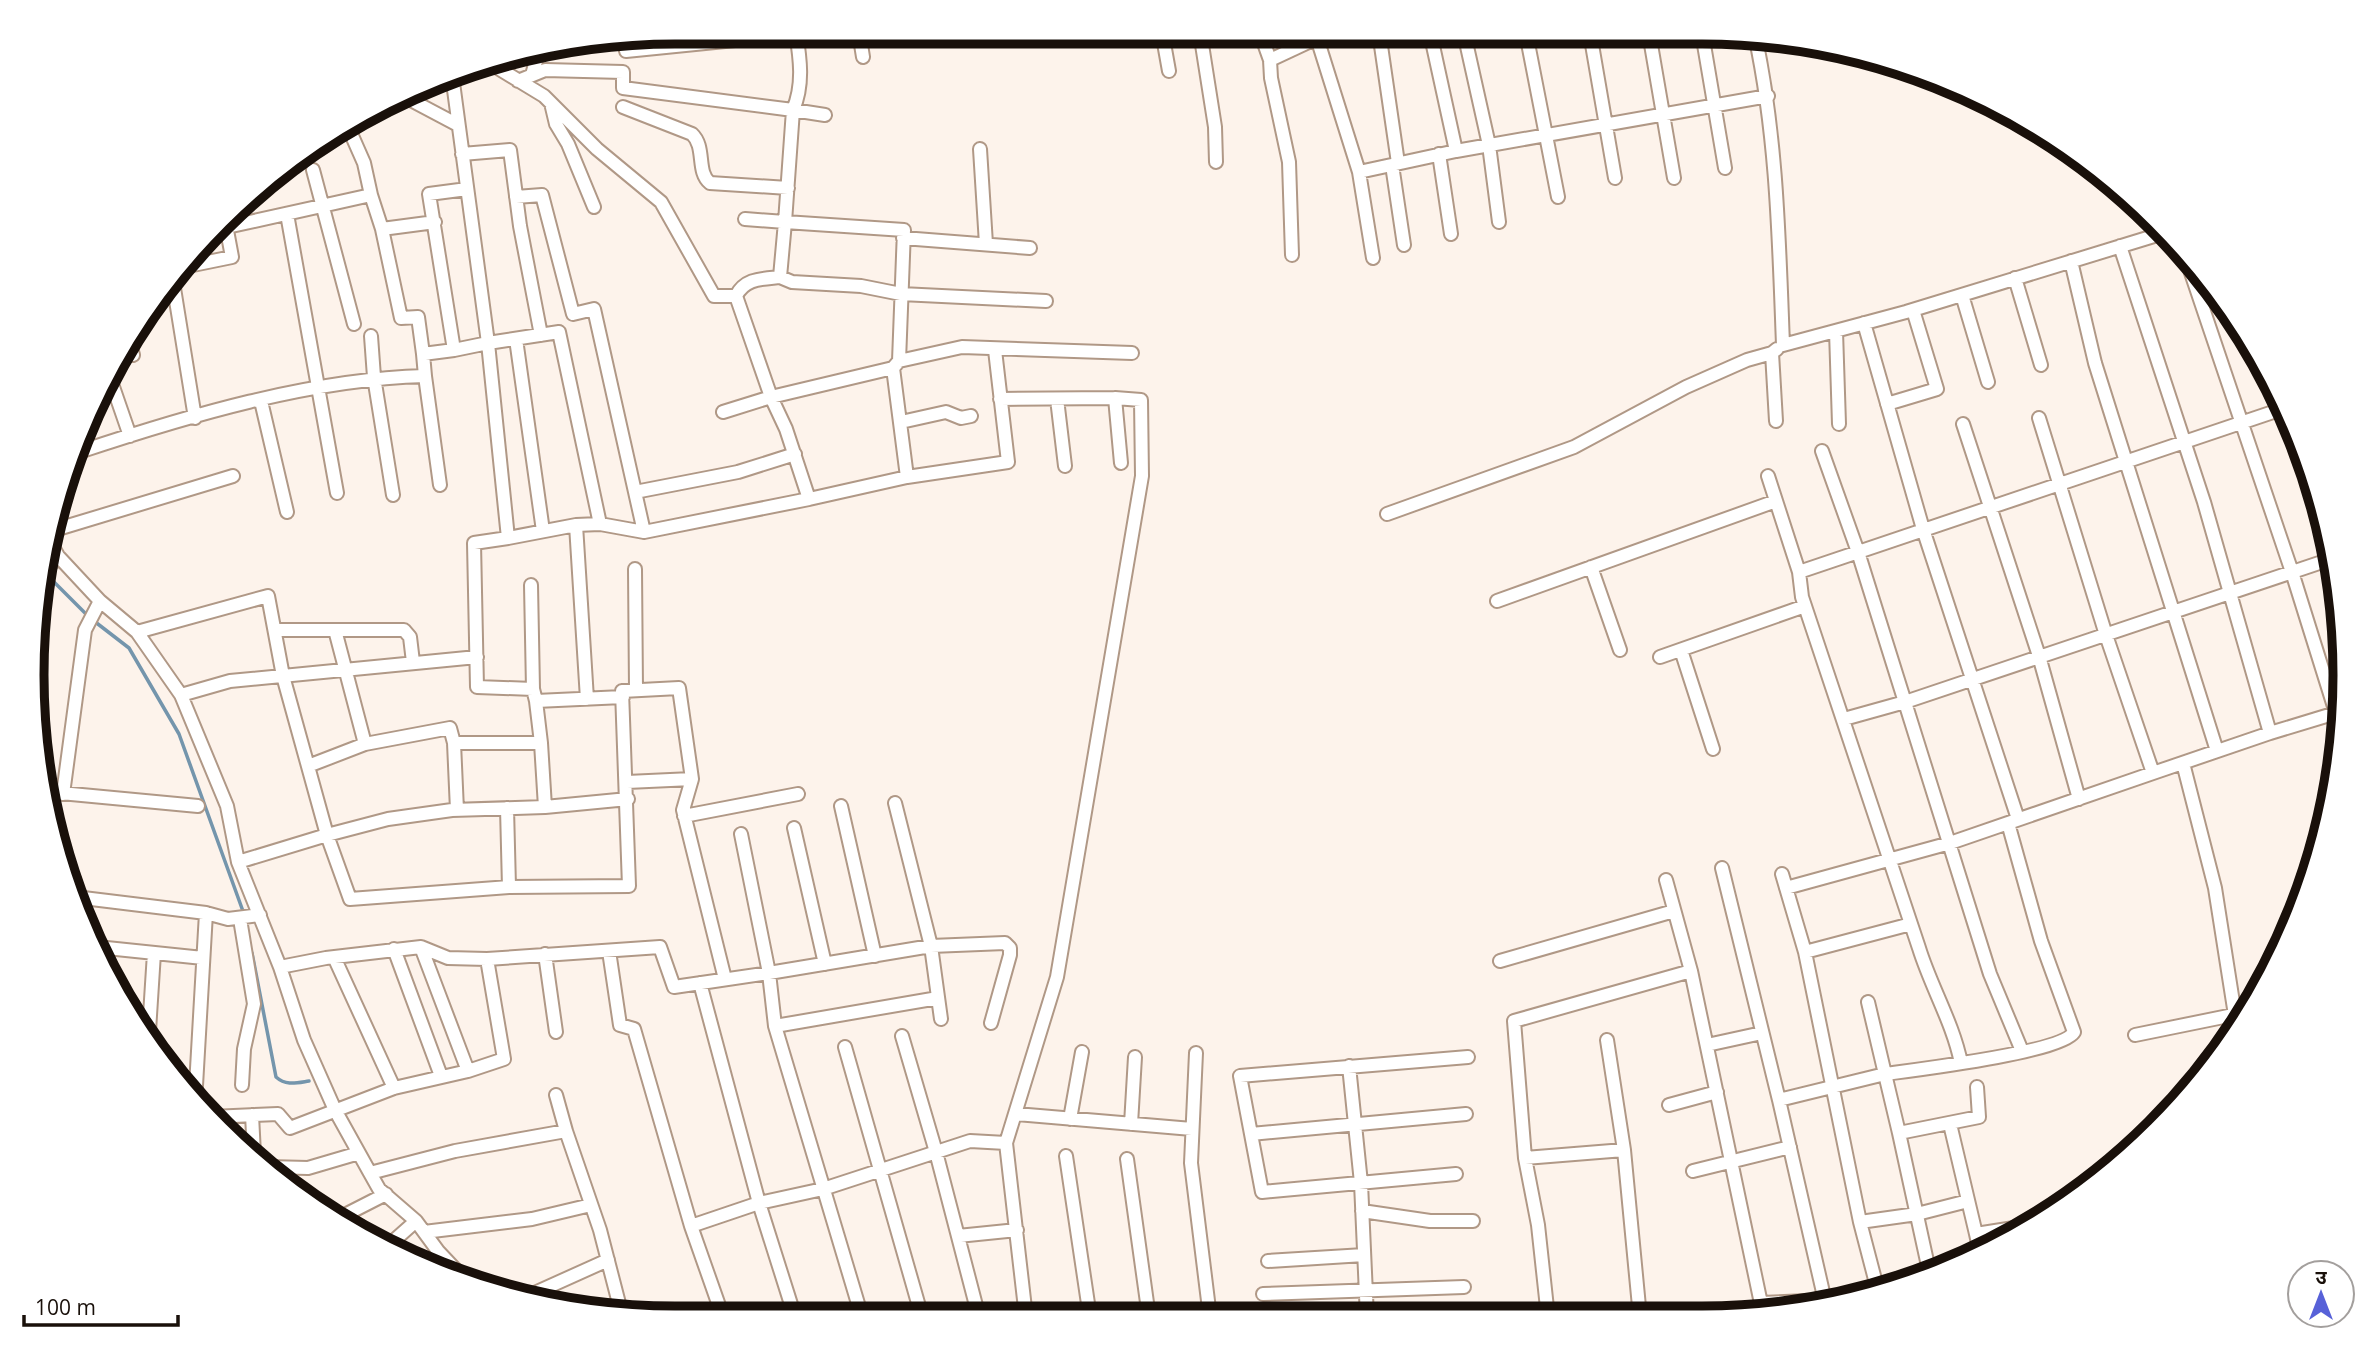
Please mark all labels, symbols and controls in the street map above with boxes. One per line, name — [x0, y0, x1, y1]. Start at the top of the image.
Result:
north arrow — [2286, 1259, 2356, 1329]
text: उ — [2315, 1264, 2327, 1290]
scale bar — [24, 1284, 178, 1328]
text: 100 m — [35, 1293, 96, 1321]

